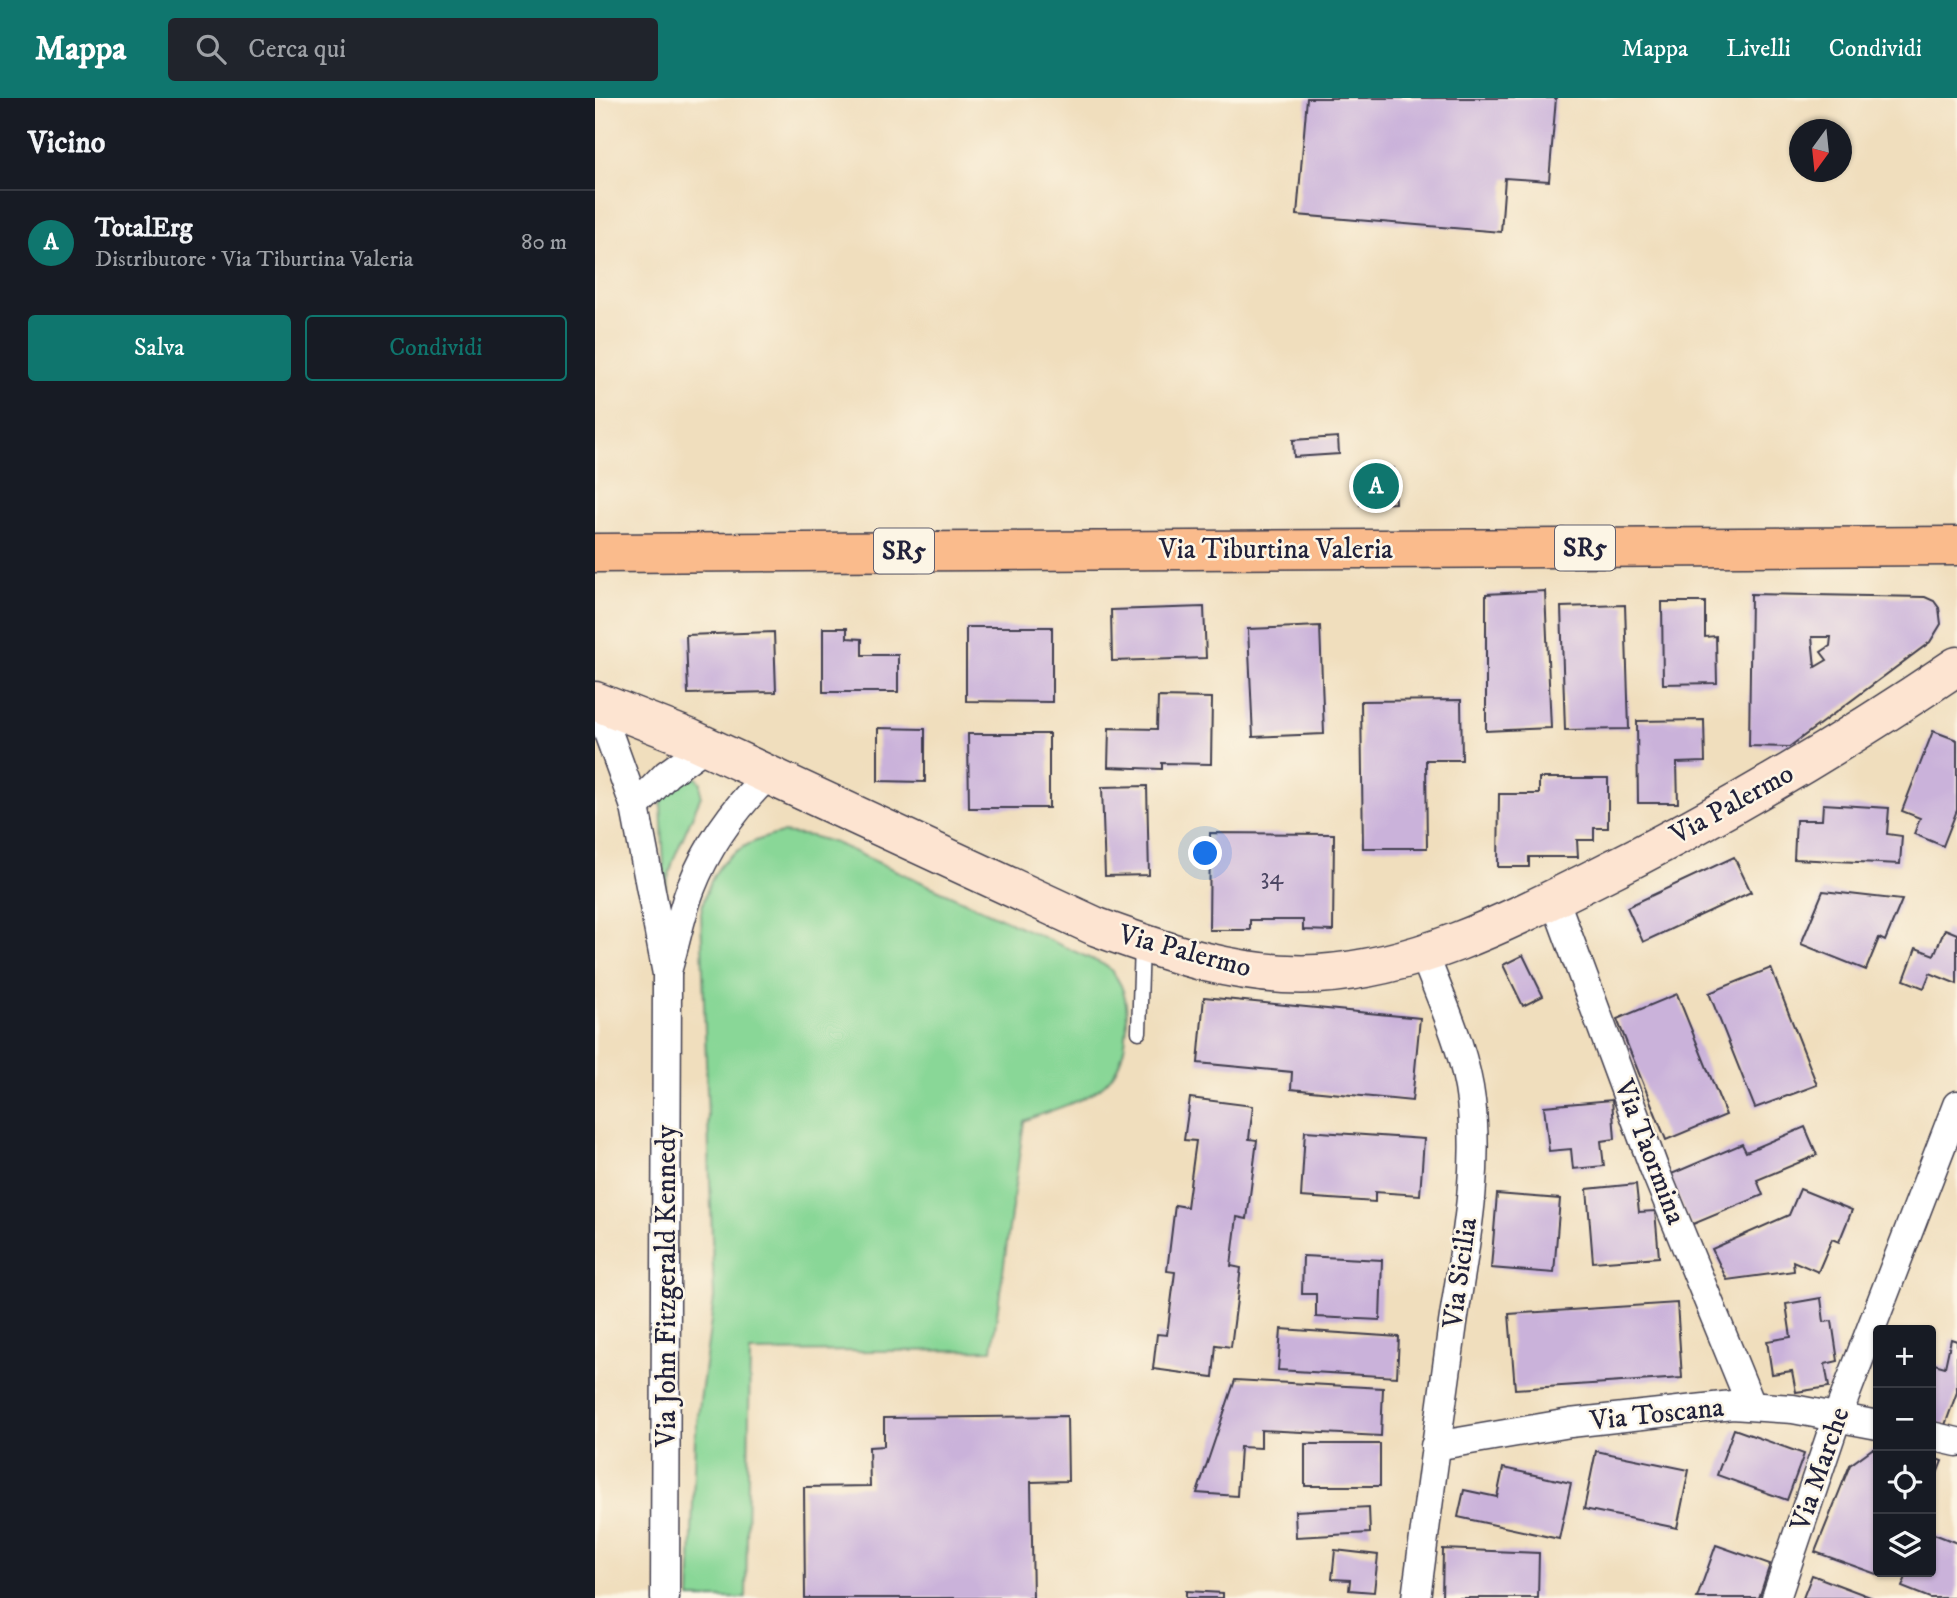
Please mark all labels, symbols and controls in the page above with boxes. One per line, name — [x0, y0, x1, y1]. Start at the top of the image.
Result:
search box — [168, 18, 658, 81]
text: Mappa — [35, 29, 126, 70]
icon: search — [192, 30, 230, 68]
text: Cerca qui — [248, 33, 346, 66]
text: Mappa — [1622, 34, 1688, 64]
text: Livelli — [1726, 34, 1791, 64]
text: Condividi — [1829, 34, 1922, 64]
north arrow — [1789, 119, 1852, 182]
text: Vicino — [28, 125, 105, 162]
text: TotalErg — [95, 212, 193, 245]
text: A — [44, 228, 58, 257]
text: 80 m — [521, 228, 567, 257]
text: Distributore · Via Tiburtina Valeria — [95, 245, 414, 274]
button: Salva — [28, 315, 291, 381]
button: Condividi — [305, 315, 567, 381]
pin: A — [1353, 460, 1399, 512]
road number: SR5 — [1555, 526, 1615, 570]
road number: SR5 — [874, 528, 934, 573]
street label: Via Tiburtina Valeria — [1158, 532, 1393, 567]
street label: Via Palermo — [1663, 756, 1800, 853]
your location — [1188, 836, 1222, 870]
house number: 34 — [1261, 862, 1285, 892]
street label: Via Palermo — [1114, 916, 1255, 985]
street label: Via Taormina — [1606, 1074, 1694, 1229]
street label: Via John Fitzgerald Kennedy — [649, 1124, 684, 1448]
street label: Via Sicilia — [1435, 1215, 1485, 1332]
map controls — [1873, 1325, 1936, 1577]
button: + — [1873, 1325, 1936, 1388]
button: − — [1873, 1388, 1936, 1451]
street label: Via Toscana — [1587, 1390, 1726, 1439]
street label: Via Marche — [1782, 1402, 1857, 1536]
button: locate — [1873, 1451, 1936, 1514]
button: layers — [1873, 1514, 1936, 1577]

